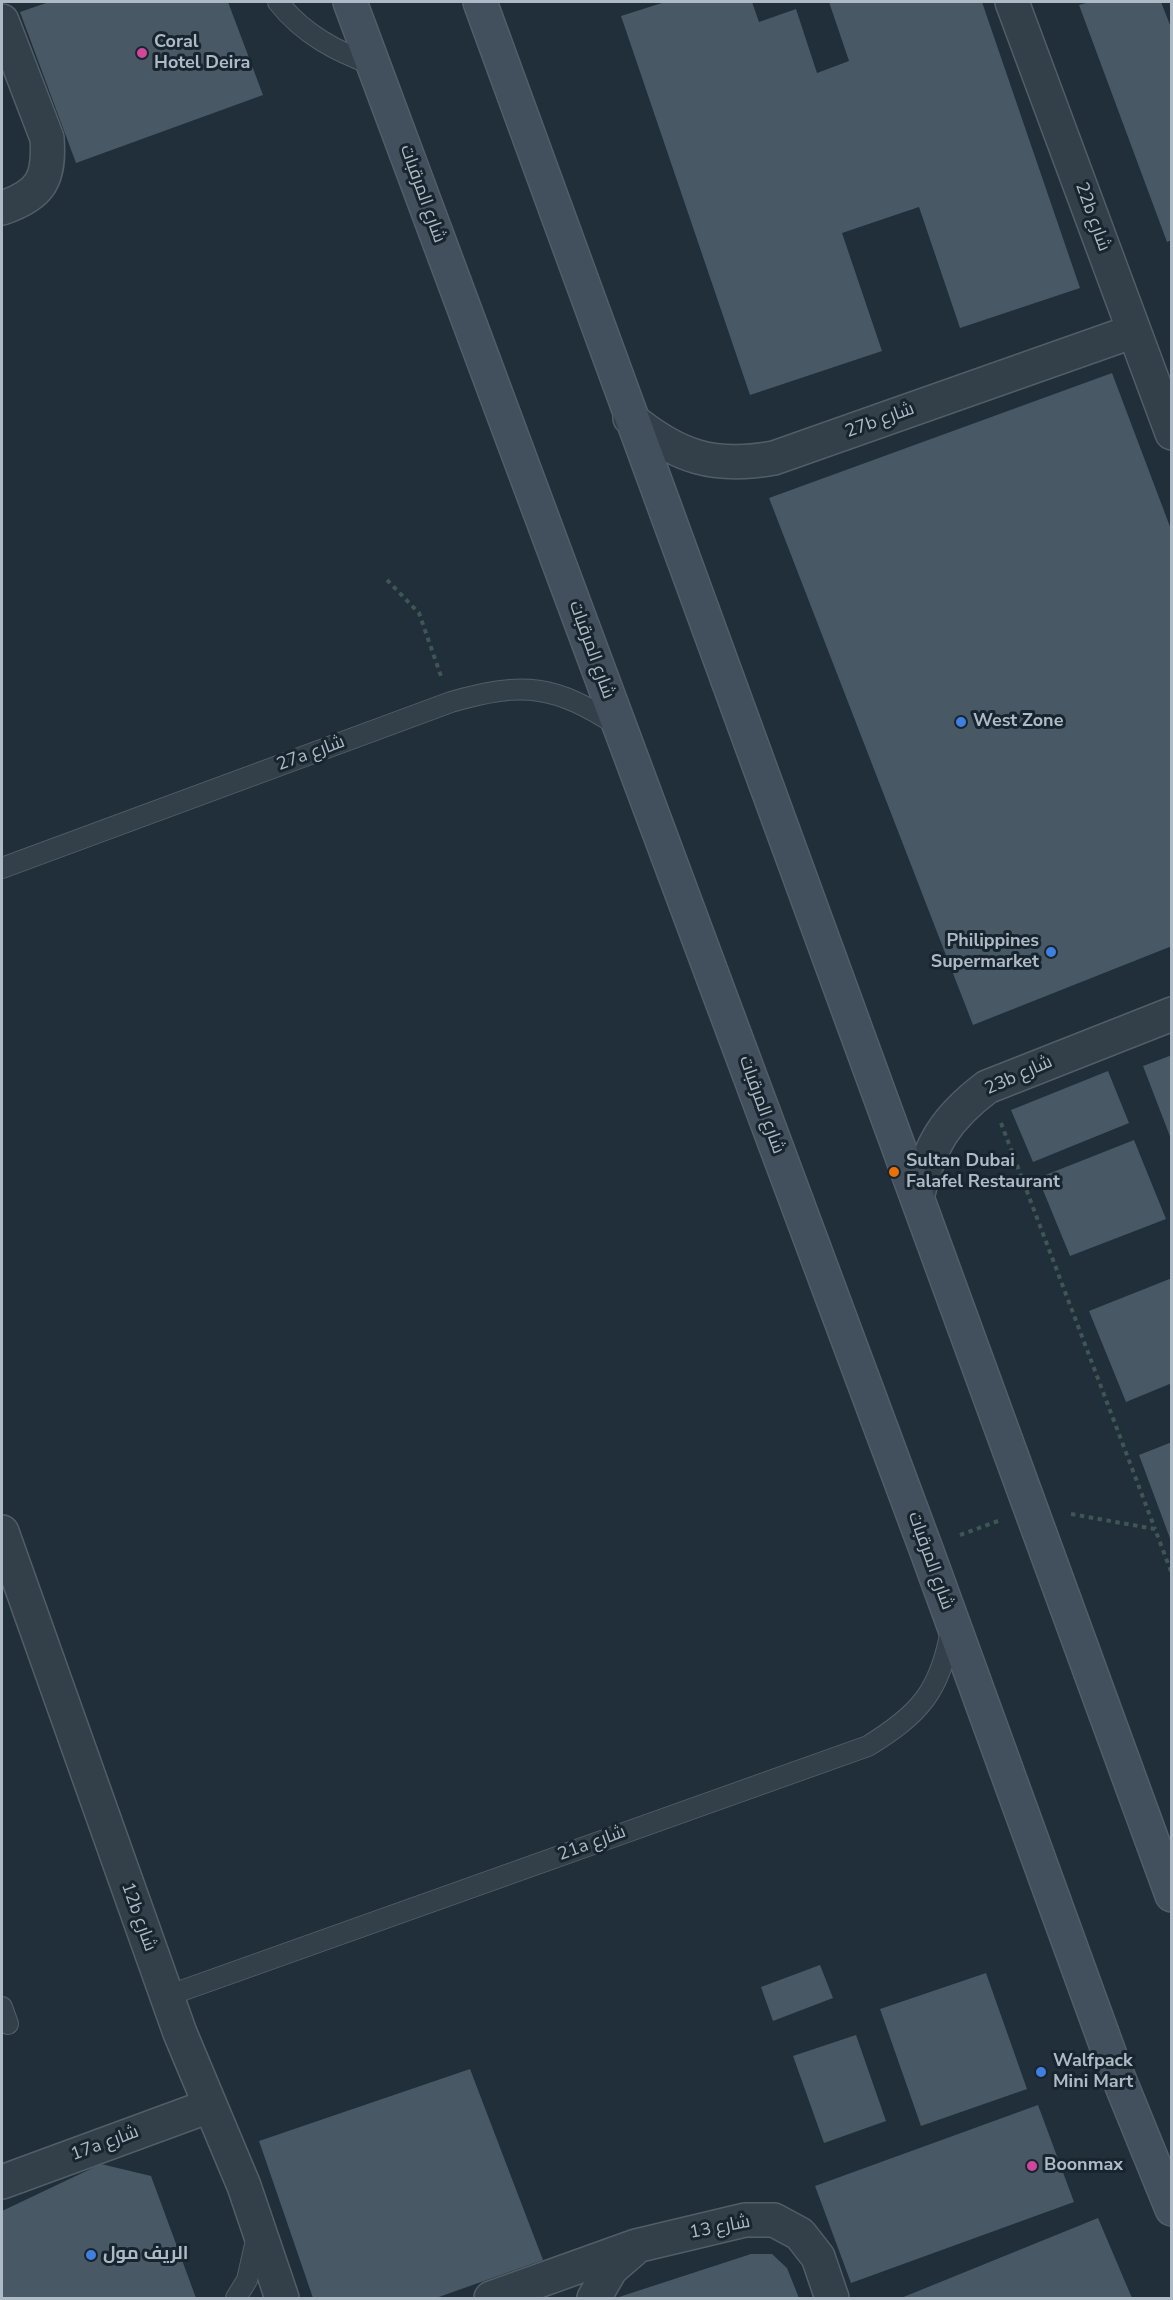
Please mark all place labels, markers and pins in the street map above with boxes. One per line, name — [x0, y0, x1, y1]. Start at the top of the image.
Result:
place label: Coral Hotel Deira — [154, 32, 250, 74]
marker: Coral Hotel Deira — [135, 46, 149, 60]
place label: West Zone — [973, 711, 1063, 733]
marker: West Zone — [954, 715, 968, 729]
place label: Philippines Supermarket — [931, 931, 1039, 974]
marker: Philippines Supermarket — [1044, 945, 1058, 959]
place label: Sultan Dubai Falafel Restaurant — [906, 1151, 1060, 1194]
marker: Sultan Dubai Falafel Restaurant — [887, 1165, 901, 1179]
place label: Walfpack Mini Mart — [1053, 2051, 1133, 2094]
marker: Walfpack Mini Mart — [1034, 2065, 1048, 2079]
place label: Boonmax — [1044, 2155, 1123, 2177]
marker: Boonmax — [1025, 2159, 1039, 2173]
place label: الريف مول — [103, 2244, 188, 2266]
marker: الريف مول — [84, 2248, 98, 2262]

